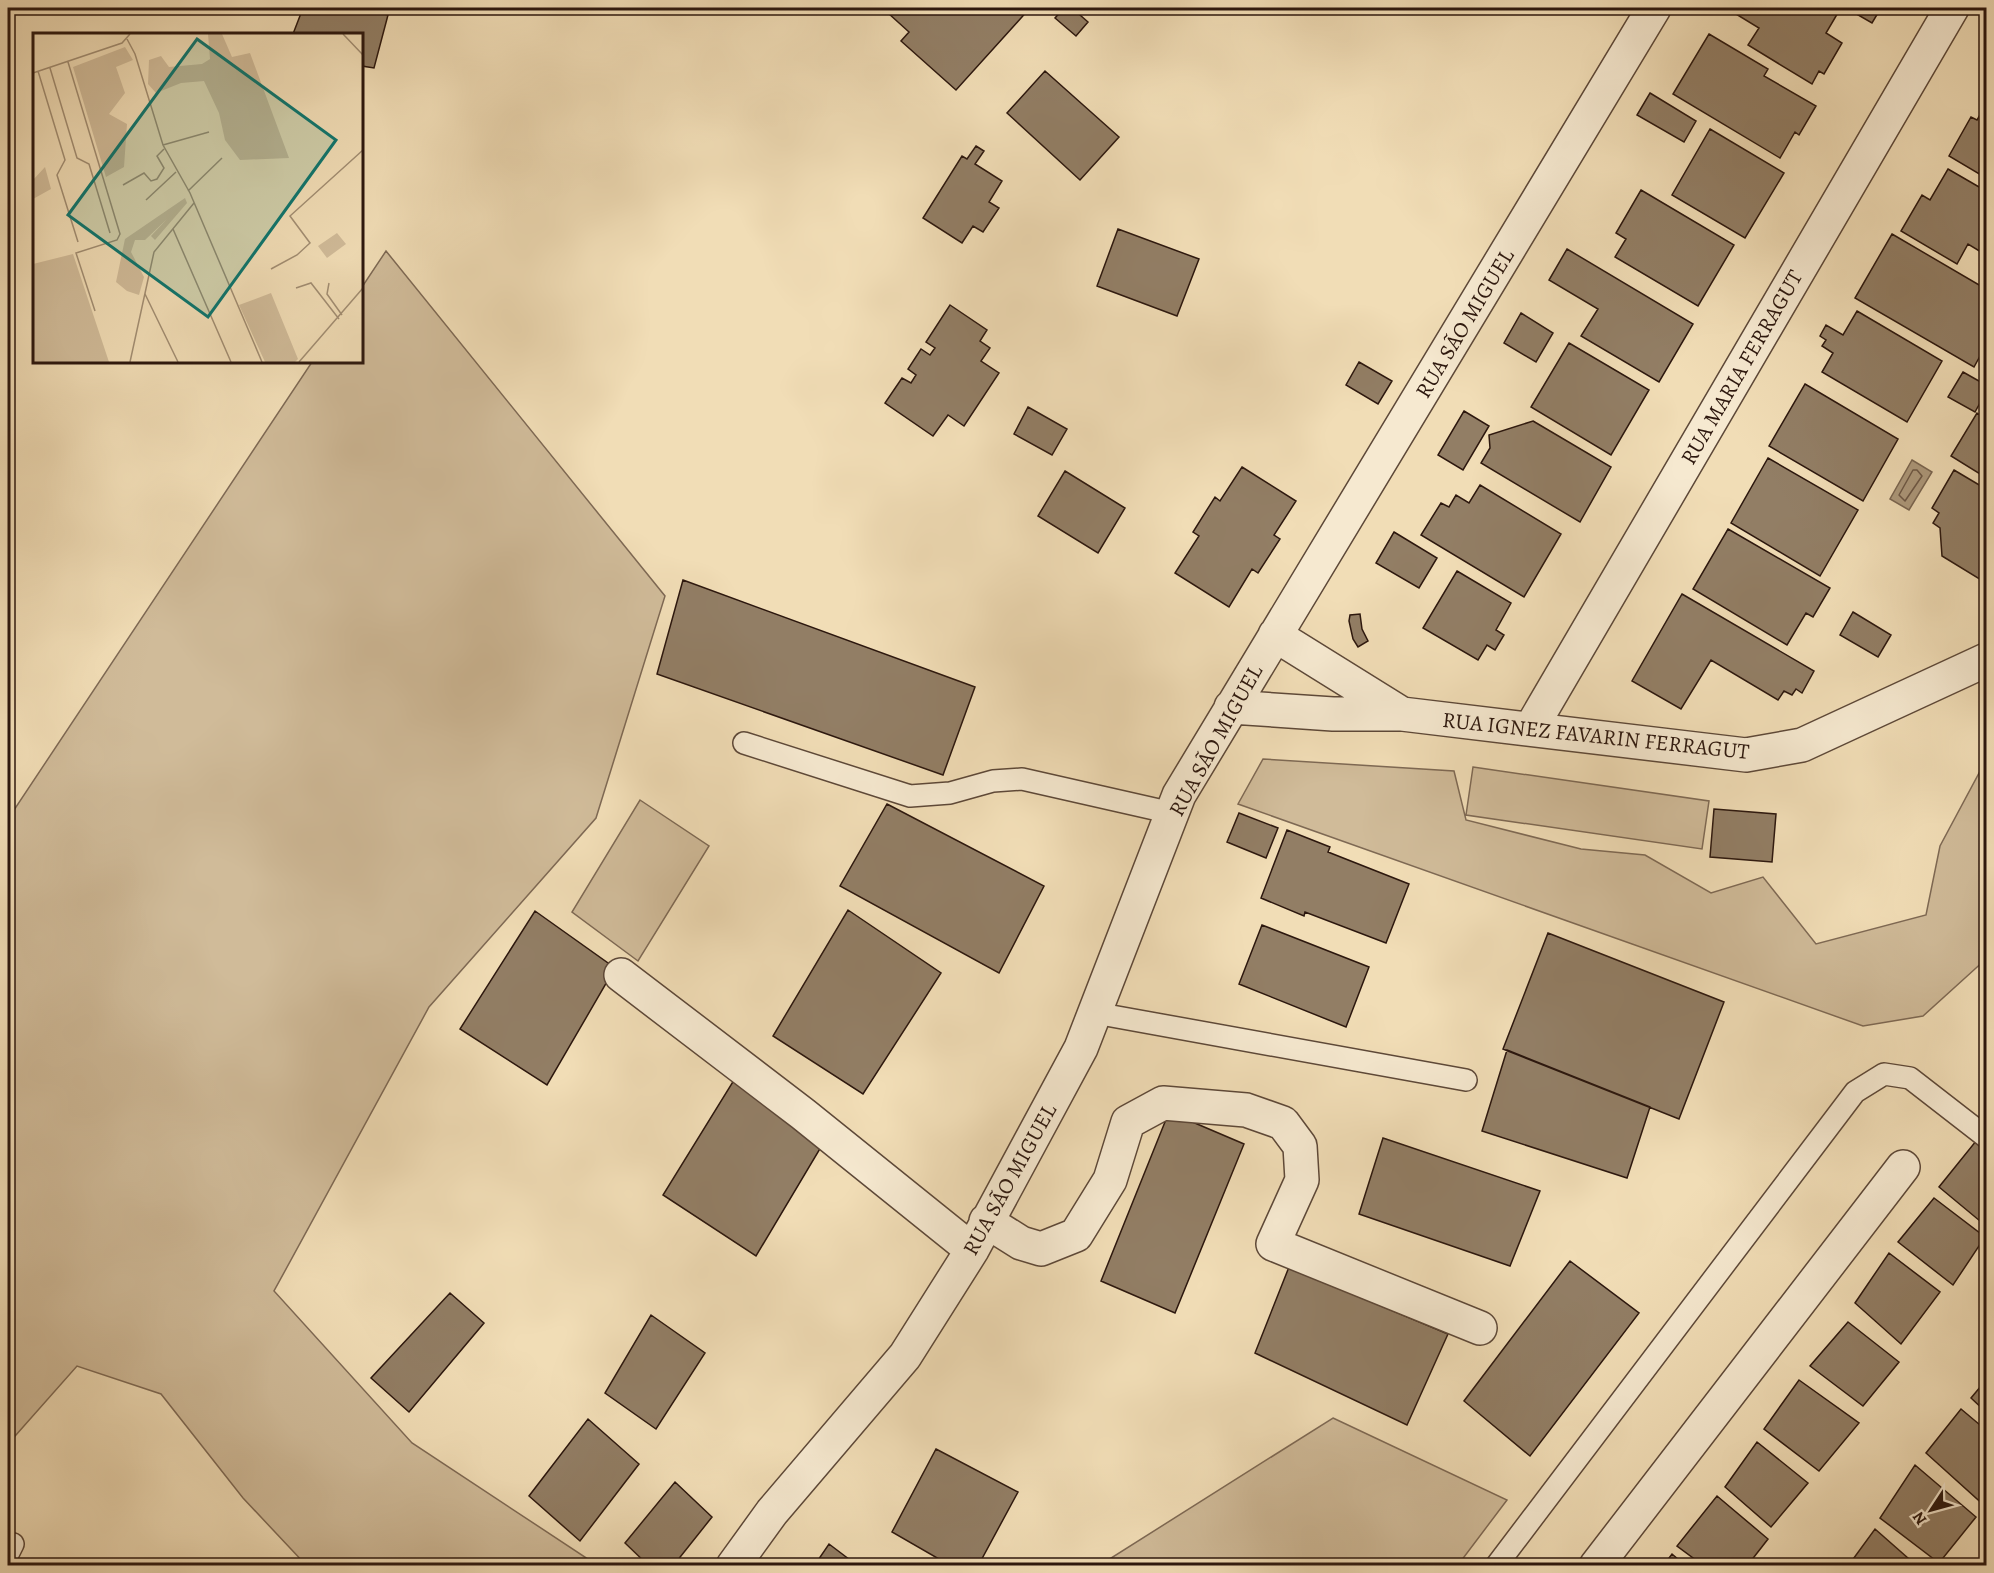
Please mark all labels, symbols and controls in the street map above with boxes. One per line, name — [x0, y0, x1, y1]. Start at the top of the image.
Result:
inset map — [33, 33, 363, 363]
street label: RUA SÃO MIGUEL — [1408, 243, 1522, 404]
street label: RUA MARIA FERRAGUT — [1674, 265, 1810, 470]
street label: RUA SÃO MIGUEL — [1162, 658, 1270, 822]
street label: RUA IGNEZ FAVARIN FERRAGUT — [1441, 705, 1751, 767]
street label: RUA SÃO MIGUEL — [956, 1097, 1064, 1261]
north arrow — [1901, 1480, 1961, 1540]
text: N — [1907, 1507, 1932, 1529]

